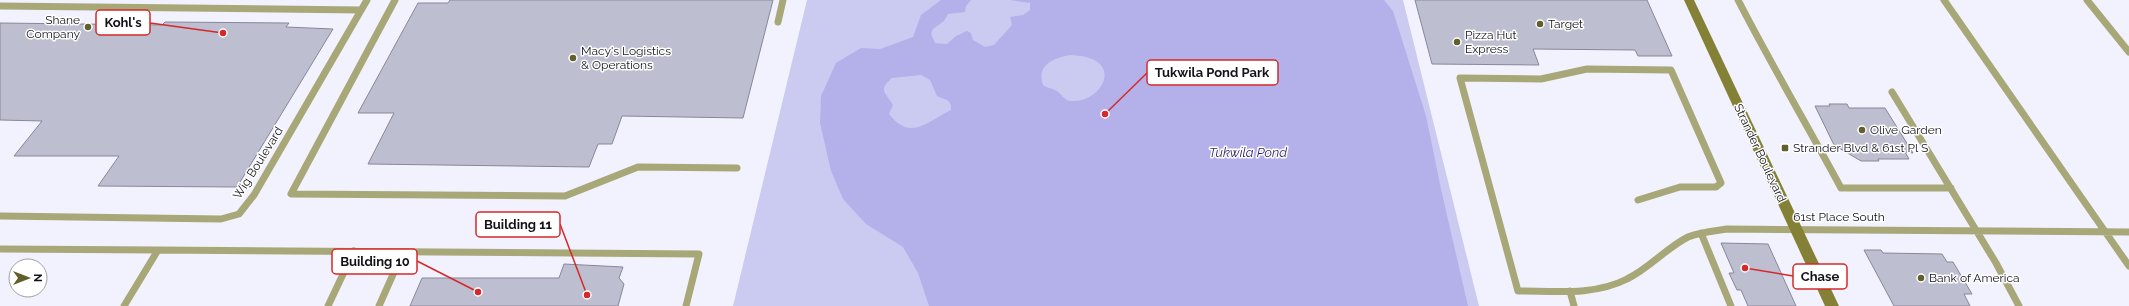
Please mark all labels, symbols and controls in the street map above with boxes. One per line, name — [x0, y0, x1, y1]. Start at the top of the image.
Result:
callout: Kohl's — [96, 10, 150, 35]
place label: Shane Company — [26, 13, 80, 41]
text: Kohl's — [104, 15, 142, 30]
place label: Target — [1548, 17, 1583, 31]
marker: Target — [1535, 19, 1545, 29]
marker: Shane Company — [83, 22, 93, 32]
place label: Pizza Hut Express — [1465, 28, 1517, 56]
marker: Pizza Hut Express — [1452, 37, 1462, 47]
place label: Macy's Logistics & Operations — [581, 44, 671, 72]
marker: Macy's Logistics & Operations — [568, 53, 578, 63]
callout: Tukwila Pond Park — [1147, 60, 1278, 85]
text: Tukwila Pond Park — [1155, 65, 1270, 80]
street label: Strander Boulevard — [1731, 101, 1789, 205]
place label: Olive Garden — [1870, 123, 1942, 137]
street label: Wig Boulevard — [230, 124, 286, 202]
marker: Olive Garden — [1857, 125, 1867, 135]
place label: Strander Blvd & 61st Pl S — [1793, 141, 1928, 155]
marker: Strander Blvd & 61st Pl S — [1780, 143, 1790, 153]
water label: Tukwila Pond — [1209, 145, 1287, 160]
street label: 61st Place South — [1793, 210, 1885, 224]
callout: Building 11 — [476, 212, 560, 237]
text: Building 11 — [484, 217, 553, 232]
callout: Building 10 — [332, 249, 417, 274]
text: Building 10 — [340, 254, 410, 269]
north arrow — [8, 258, 48, 298]
callout: Chase — [1793, 264, 1847, 289]
text: Chase — [1801, 269, 1839, 284]
place label: Bank of America — [1929, 271, 2020, 285]
marker: Bank of America — [1916, 273, 1926, 283]
text: N — [31, 274, 44, 282]

